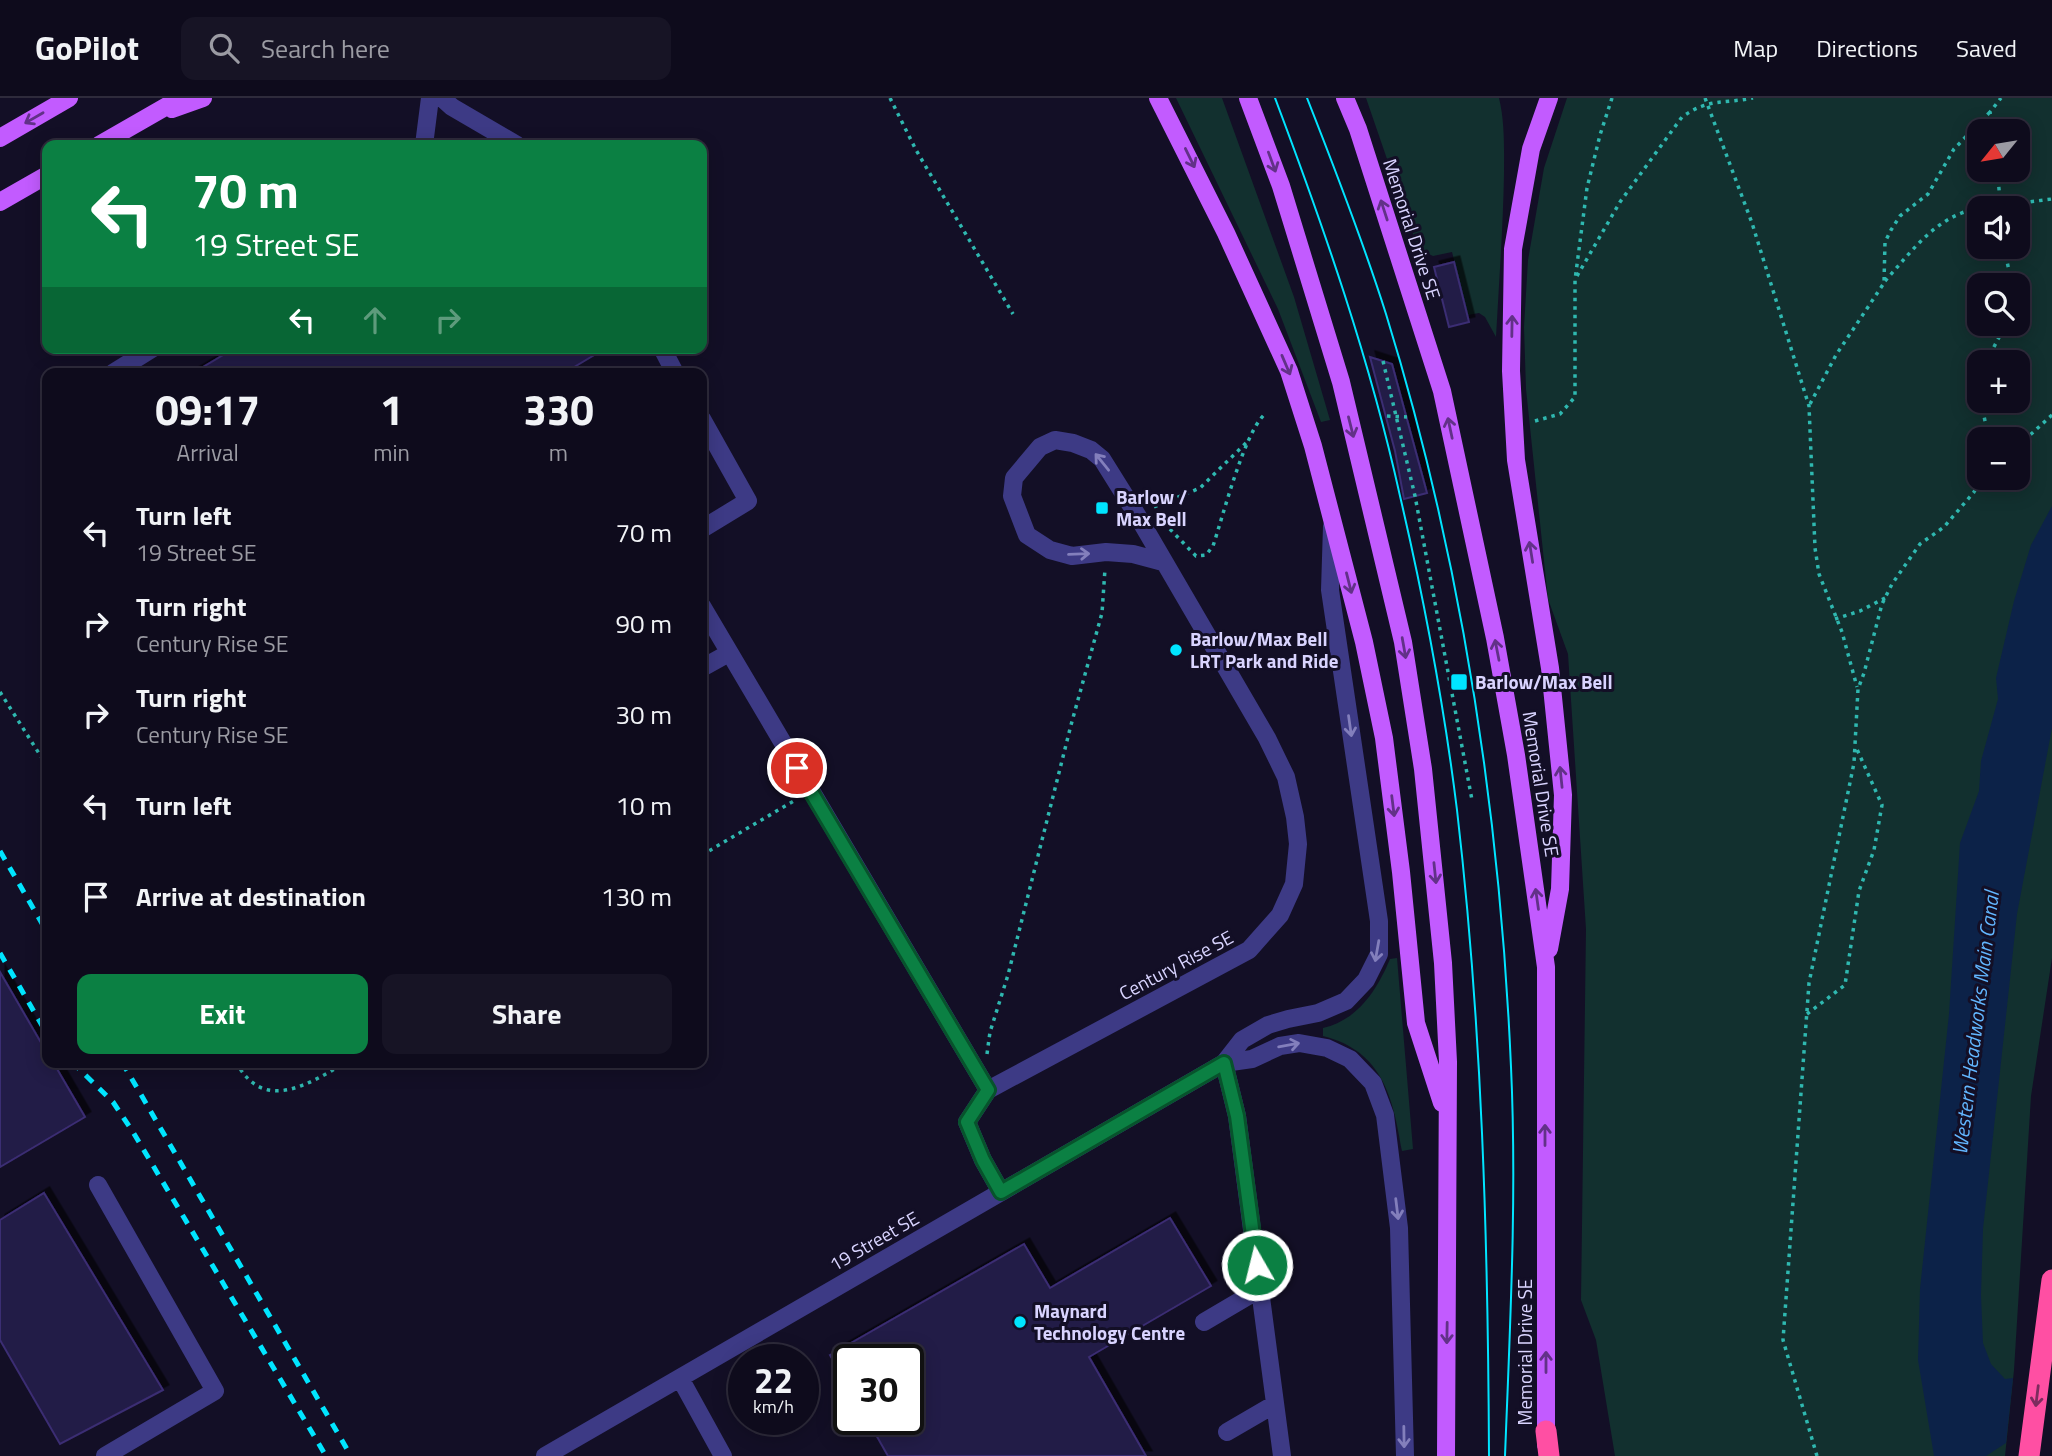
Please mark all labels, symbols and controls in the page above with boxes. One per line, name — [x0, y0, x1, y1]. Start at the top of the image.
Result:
search box — [181, 17, 671, 80]
text: GoPilot — [35, 23, 139, 73]
icon: search — [205, 29, 243, 67]
text: Search here — [261, 29, 390, 68]
text: Map — [1733, 30, 1778, 66]
text: Directions — [1816, 30, 1918, 66]
text: Saved — [1956, 30, 2017, 66]
one-way arrow — [25, 111, 45, 125]
north arrow — [1967, 119, 2030, 182]
map controls — [1967, 119, 2030, 490]
one-way arrow — [1184, 147, 1197, 168]
one-way arrow — [1267, 150, 1279, 172]
text: 70 m — [192, 152, 299, 227]
street label: Memorial Drive SE — [1376, 155, 1449, 303]
icon: left — [77, 168, 168, 259]
button: sound — [1967, 196, 2030, 259]
one-way arrow — [1377, 199, 1390, 221]
text: 19 Street SE — [192, 220, 359, 268]
button: search — [1967, 273, 2030, 336]
icon: left — [283, 301, 321, 339]
icon: ahead — [356, 301, 394, 339]
icon: right — [429, 301, 467, 339]
one-way arrow — [1505, 315, 1518, 338]
button: + — [1967, 350, 2030, 413]
one-way arrow — [1280, 354, 1293, 375]
text: 09:17 — [155, 377, 260, 441]
text: 1 — [380, 377, 403, 441]
text: 330 — [523, 377, 594, 441]
one-way arrow — [1345, 415, 1358, 438]
one-way arrow — [1443, 417, 1456, 440]
button: − — [1967, 427, 2030, 490]
text: Arrival — [176, 435, 239, 470]
text: min — [373, 435, 410, 470]
text: m — [549, 435, 568, 470]
one-way arrow — [1094, 454, 1109, 472]
place label: Barlow / Max Bell — [1116, 482, 1187, 533]
text: Turn left — [136, 496, 231, 535]
marker: Barlow / Max Bell — [1094, 500, 1110, 516]
text: 70 m — [615, 513, 672, 552]
icon: left — [77, 514, 115, 552]
text: 19 Street SE — [136, 535, 256, 570]
one-way arrow — [1524, 541, 1537, 564]
one-way arrow — [1067, 547, 1090, 561]
one-way arrow — [1343, 571, 1356, 594]
text: Turn right — [136, 587, 247, 626]
text: 90 m — [615, 604, 672, 643]
icon: right — [77, 605, 115, 643]
place label: Barlow/Max Bell LRT Park and Ride — [1190, 624, 1339, 675]
text: Century Rise SE — [136, 626, 288, 661]
one-way arrow — [1398, 636, 1411, 659]
one-way arrow — [1490, 639, 1503, 662]
marker: Barlow/Max Bell LRT Park and Ride — [1168, 642, 1184, 658]
place label: Barlow/Max Bell — [1475, 667, 1613, 696]
marker: Barlow/Max Bell — [1449, 672, 1469, 692]
text: Turn right — [136, 678, 247, 717]
text: 30 m — [615, 695, 672, 734]
icon: right — [77, 696, 115, 734]
street label: Memorial Drive SE — [1516, 709, 1567, 859]
one-way arrow — [1344, 714, 1357, 737]
text: Century Rise SE — [136, 717, 288, 752]
pin — [767, 738, 827, 798]
icon: arrive — [778, 749, 816, 787]
one-way arrow — [1554, 767, 1567, 789]
text: Turn left — [136, 786, 231, 825]
text: 10 m — [615, 786, 672, 825]
icon: left — [77, 787, 115, 825]
one-way arrow — [1386, 794, 1399, 817]
one-way arrow — [1429, 861, 1442, 884]
text: Arrive at destination — [136, 877, 366, 916]
text: 130 m — [601, 877, 672, 916]
icon: arrive — [77, 878, 115, 916]
water label: Western Headworks Main Canal — [1943, 887, 2007, 1156]
one-way arrow — [1530, 888, 1543, 911]
street label: Century Rise SE — [1113, 922, 1238, 1007]
one-way arrow — [1370, 939, 1383, 961]
button: Exit — [77, 974, 368, 1054]
button: Share — [382, 974, 672, 1054]
one-way arrow — [1277, 1038, 1300, 1051]
one-way arrow — [1538, 1124, 1552, 1147]
one-way arrow — [1391, 1198, 1404, 1220]
street label: 19 Street SE — [823, 1203, 924, 1278]
position arrow — [1220, 1228, 1294, 1302]
street label: Memorial Drive SE — [1510, 1279, 1539, 1425]
place label: Maynard Technology Centre — [1034, 1296, 1185, 1347]
marker: Maynard Technology Centre — [1012, 1314, 1028, 1330]
one-way arrow — [1440, 1321, 1454, 1344]
speed limit sign: 30 — [833, 1344, 924, 1435]
one-way arrow — [1539, 1351, 1553, 1374]
text: 22 — [754, 1353, 793, 1407]
one-way arrow — [2030, 1384, 2043, 1407]
text: km/h — [753, 1393, 794, 1420]
one-way arrow — [1398, 1425, 1411, 1448]

